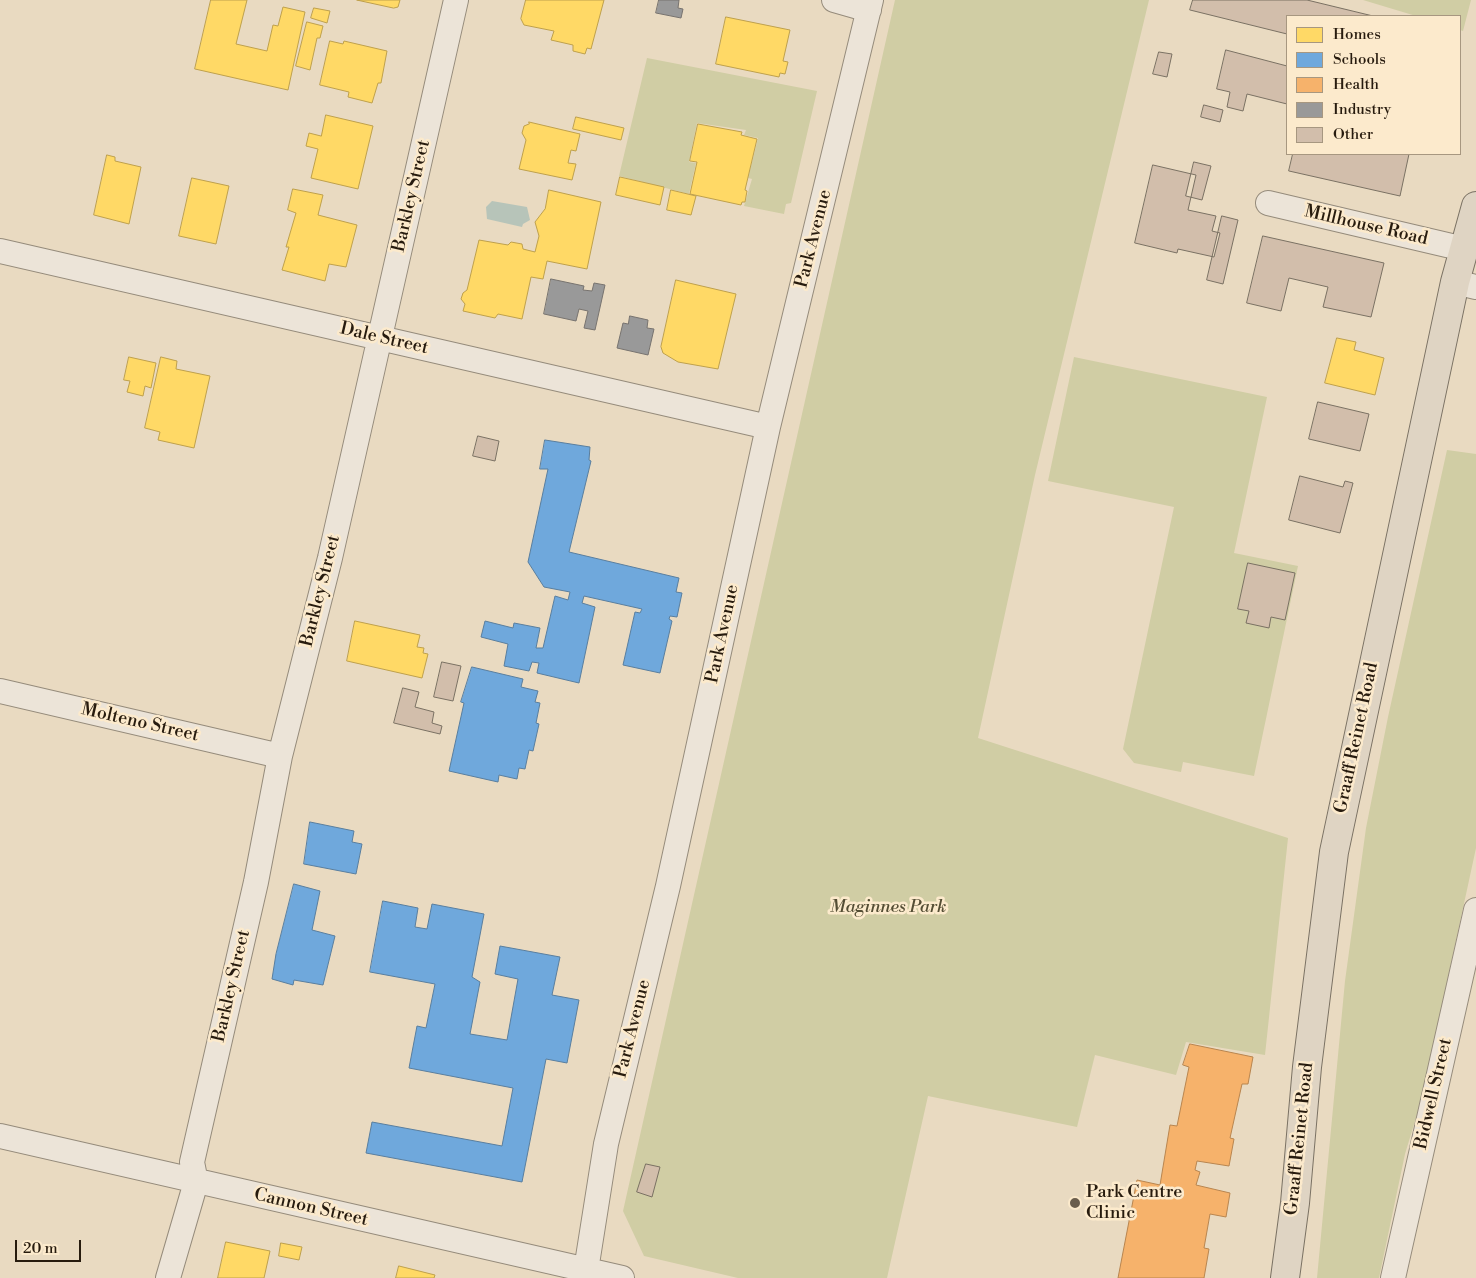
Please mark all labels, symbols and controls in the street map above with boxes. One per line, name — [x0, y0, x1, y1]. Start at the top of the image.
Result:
legend — [1286, 15, 1461, 155]
text: Homes — [1333, 25, 1381, 44]
text: Schools — [1333, 50, 1386, 69]
text: Health — [1333, 75, 1379, 94]
text: Industry — [1333, 100, 1391, 119]
text: Other — [1333, 125, 1373, 144]
street label: Barkley Street — [389, 138, 435, 254]
street label: Park Avenue — [791, 188, 837, 290]
street label: Millhouse Road — [1302, 201, 1430, 251]
street label: Dale Street — [338, 318, 430, 360]
street label: Barkley Street — [297, 533, 345, 649]
street label: Park Avenue — [702, 583, 744, 685]
street label: Graaff Reinet Road — [1330, 661, 1384, 815]
street label: Molteno Street — [79, 699, 201, 747]
park label: Maginnes Park — [830, 897, 946, 919]
street label: Barkley Street — [209, 928, 255, 1044]
street label: Park Avenue — [610, 978, 656, 1080]
street label: Bidwell Street — [1411, 1036, 1457, 1152]
street label: Graaff Reinet Road — [1281, 1062, 1319, 1216]
place label: Park Centre Clinic — [1086, 1182, 1182, 1224]
street label: Cannon Street — [252, 1184, 370, 1232]
marker: Park Centre Clinic — [1068, 1196, 1082, 1210]
scale bar — [18, 1230, 84, 1262]
text: 20 m — [23, 1239, 58, 1258]

